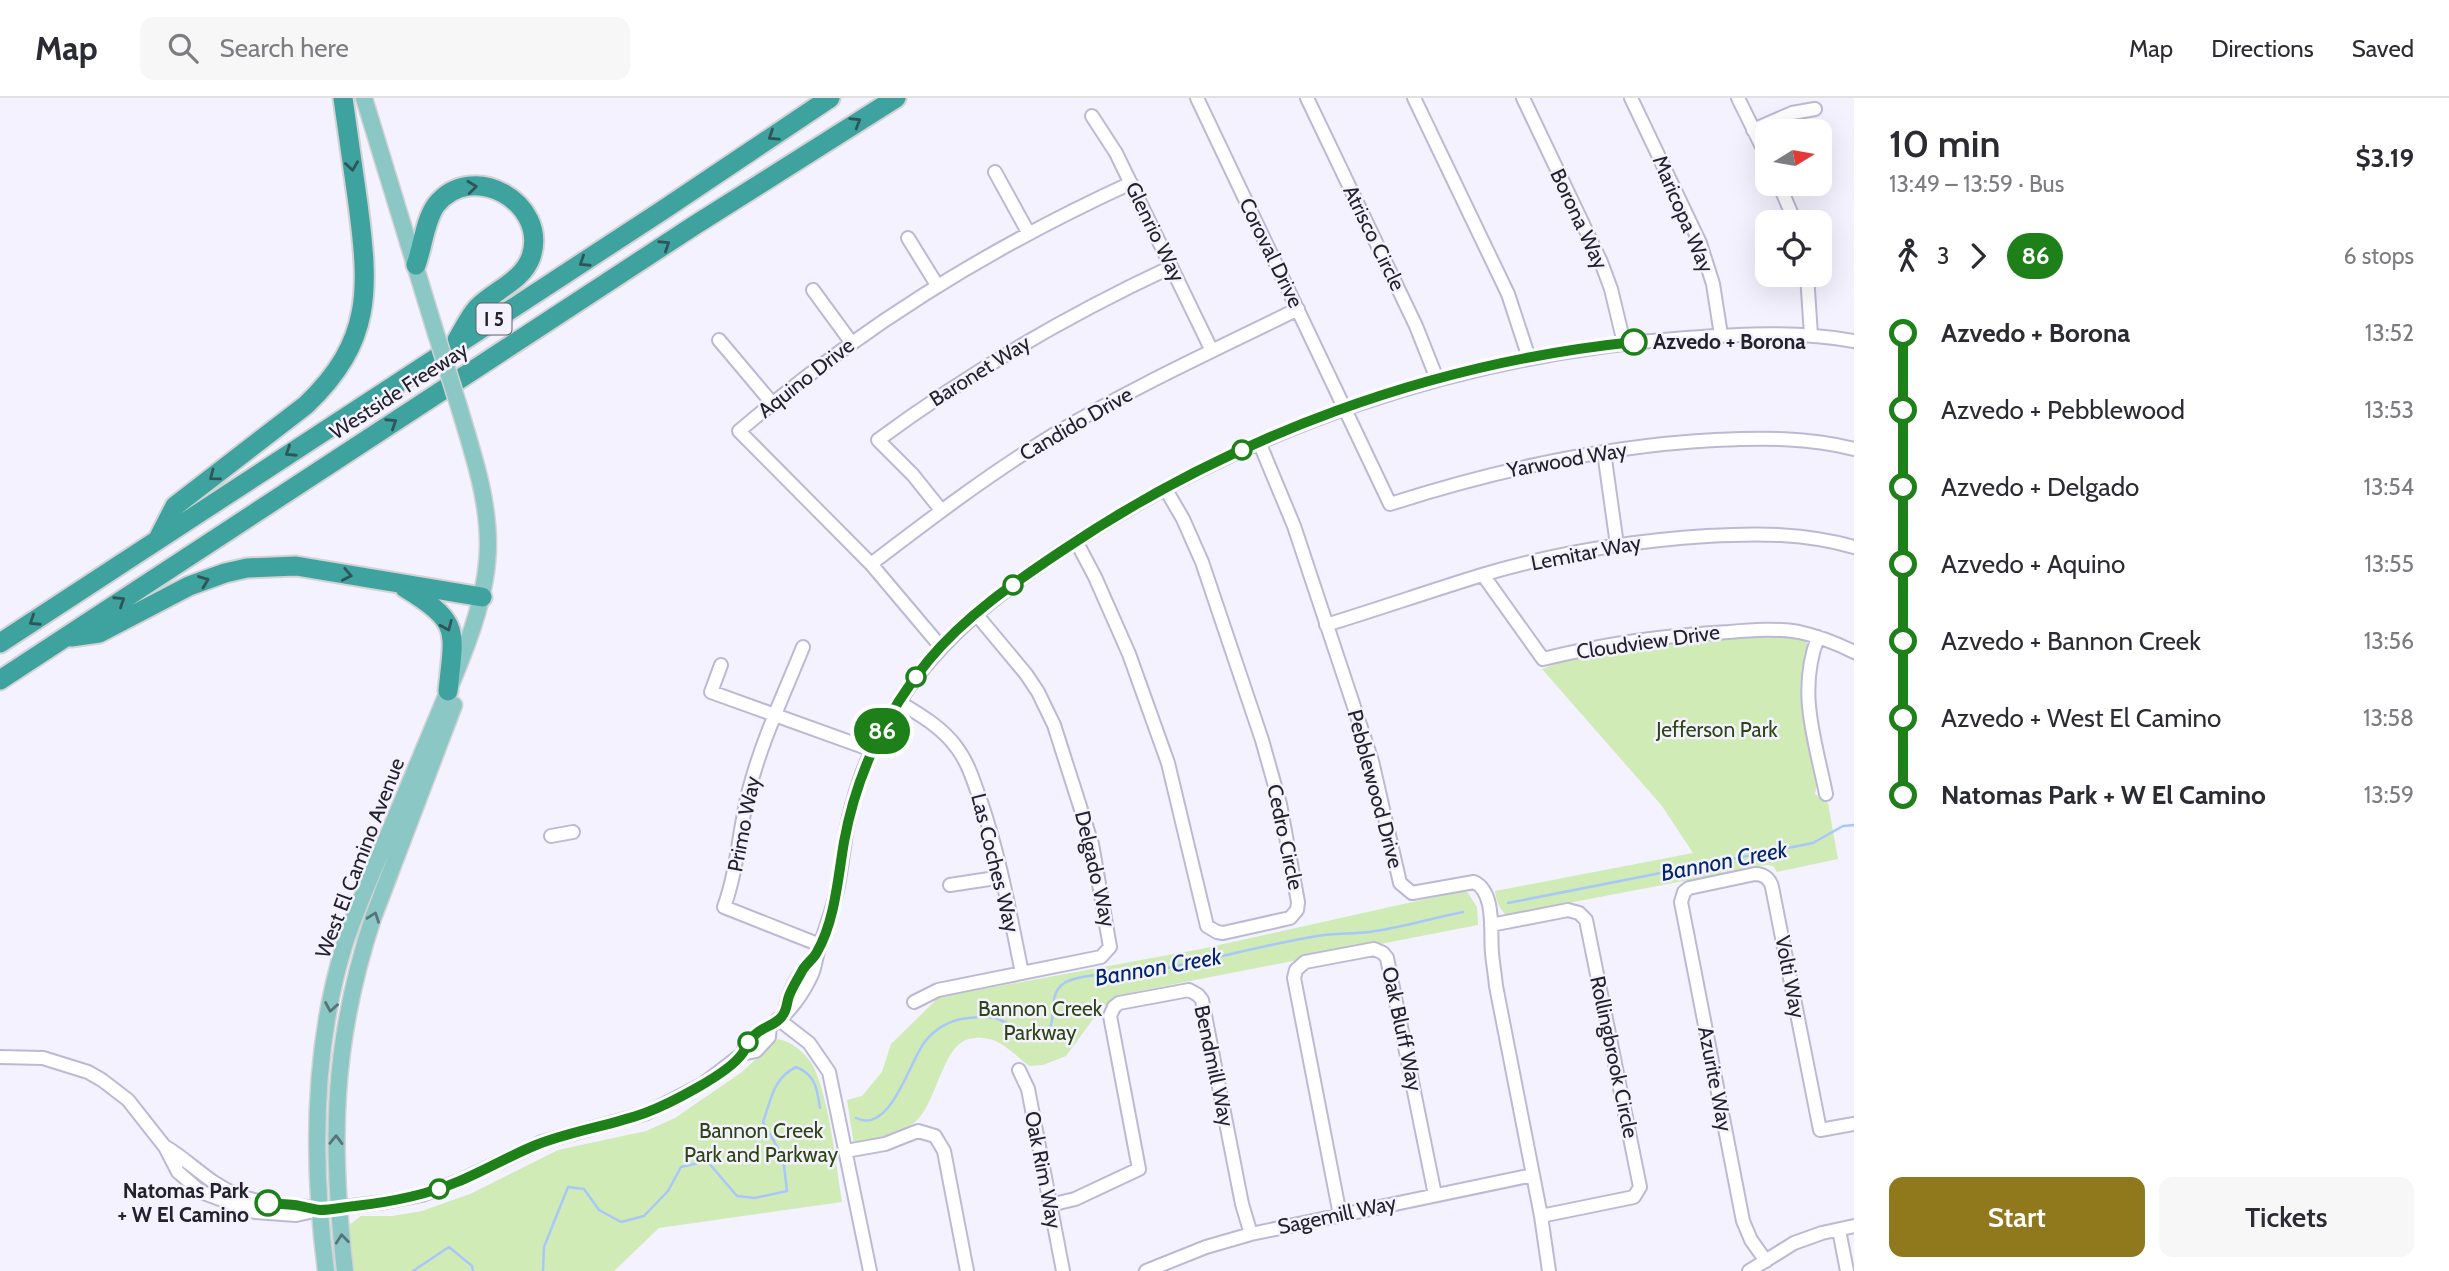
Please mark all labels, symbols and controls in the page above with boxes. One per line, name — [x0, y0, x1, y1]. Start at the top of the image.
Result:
search box — [140, 17, 630, 80]
text: Map — [35, 28, 98, 68]
icon: search — [164, 29, 202, 67]
text: Search here — [220, 32, 349, 64]
text: Map — [2129, 34, 2173, 63]
text: Directions — [2211, 34, 2314, 63]
text: Saved — [2352, 34, 2414, 63]
one-way arrow — [849, 118, 862, 131]
north arrow — [1755, 119, 1832, 196]
map controls — [1755, 119, 1832, 287]
text: 10 min — [1889, 120, 2001, 167]
one-way arrow — [768, 128, 781, 141]
text: $3.19 — [2355, 142, 2414, 174]
street label: Maricopa Way — [1648, 151, 1720, 277]
one-way arrow — [345, 160, 360, 171]
street label: Borona Way — [1545, 165, 1614, 273]
text: 13:49 – 13:59 · Bus — [1889, 170, 2064, 198]
street label: Glenrio Way — [1121, 178, 1191, 286]
one-way arrow — [466, 180, 477, 195]
street label: Atrisco Circle — [1338, 181, 1411, 295]
street label: Coroval Drive — [1234, 194, 1309, 312]
button: locate — [1755, 210, 1832, 287]
icon: walk — [1889, 237, 1927, 275]
icon: forward — [1959, 237, 1997, 275]
one-way arrow — [657, 240, 670, 253]
text: 86 — [2021, 241, 2049, 270]
text: 3 — [1937, 242, 1949, 270]
text: 6 stops — [2344, 242, 2414, 270]
one-way arrow — [578, 253, 591, 266]
road number: I 5 — [476, 304, 512, 334]
text: Azvedo + Borona — [1941, 317, 2130, 349]
text: 13:52 — [2365, 319, 2414, 347]
marker: Azvedo + Borona — [1621, 329, 1647, 355]
place label: Azvedo + Borona — [1653, 329, 1806, 354]
street label: Baronet Way — [925, 330, 1035, 411]
street label: Aquino Drive — [753, 332, 859, 423]
street label: Westside Freeway — [325, 337, 473, 444]
street label: Candido Drive — [1015, 381, 1137, 466]
text: Azvedo + Pebblewood — [1941, 394, 2185, 426]
text: 13:53 — [2364, 396, 2414, 424]
one-way arrow — [384, 418, 397, 431]
street label: Yarwood Way — [1504, 437, 1629, 483]
unlabelled marker — [1232, 440, 1252, 460]
one-way arrow — [285, 444, 298, 457]
one-way arrow — [209, 468, 221, 481]
text: Azvedo + Delgado — [1941, 471, 2139, 503]
text: 13:54 — [2364, 473, 2414, 501]
street label: Lemitar Way — [1529, 530, 1644, 575]
text: Azvedo + Aquino — [1941, 548, 2125, 580]
text: 13:55 — [2364, 550, 2414, 578]
one-way arrow — [341, 566, 353, 581]
one-way arrow — [197, 575, 209, 589]
unlabelled marker — [1003, 575, 1023, 595]
one-way arrow — [113, 596, 126, 609]
one-way arrow — [28, 612, 41, 625]
one-way arrow — [439, 619, 453, 631]
street label: Cloudview Drive — [1575, 619, 1721, 664]
text: Azvedo + Bannon Creek — [1941, 625, 2201, 657]
text: 13:56 — [2364, 627, 2414, 655]
unlabelled marker — [906, 667, 926, 687]
text: Azvedo + West El Camino — [1941, 702, 2221, 734]
text: 13:58 — [2363, 704, 2414, 732]
street label: Pebblewood Drive — [1342, 707, 1409, 871]
line badge: 86 — [850, 708, 914, 754]
text: 86 — [868, 716, 896, 745]
park label: Jefferson Park — [1655, 717, 1778, 742]
street label: West El Camino Avenue — [310, 754, 409, 961]
street label: Primo Way — [722, 774, 765, 874]
text: Natomas Park + W El Camino — [1941, 779, 2266, 811]
text: 13:59 — [2364, 781, 2414, 809]
street label: Cedro Circle — [1262, 782, 1309, 892]
street label: Las Coches Way — [966, 791, 1025, 935]
street label: Delgado Way — [1070, 808, 1121, 930]
water label: Bannon Creek — [1658, 835, 1791, 887]
one-way arrow — [366, 911, 380, 923]
street label: Volti Way — [1770, 934, 1811, 1021]
water label: Bannon Creek — [1092, 942, 1225, 992]
street label: Oak Bluff Way — [1377, 964, 1428, 1094]
street label: Rollingbrook Circle — [1585, 974, 1644, 1141]
park label: Bannon Creek Parkway — [978, 996, 1103, 1045]
one-way arrow — [324, 1001, 339, 1013]
street label: Bendmill Way — [1189, 1003, 1240, 1129]
street label: Azurite Way — [1693, 1024, 1738, 1134]
unlabelled marker — [738, 1032, 758, 1052]
street label: Oak Rim Way — [1020, 1109, 1067, 1231]
park label: Bannon Creek Park and Parkway — [684, 1118, 838, 1167]
one-way arrow — [328, 1134, 343, 1145]
button: Start — [1889, 1177, 2145, 1257]
button: Tickets — [2159, 1177, 2414, 1257]
place label: Natomas Park + W El Camino — [118, 1178, 250, 1227]
unlabelled marker — [429, 1179, 449, 1199]
marker: Natomas Park + W El Camino — [255, 1190, 281, 1216]
street label: Sagemill Way — [1275, 1190, 1399, 1239]
one-way arrow — [334, 1234, 349, 1245]

